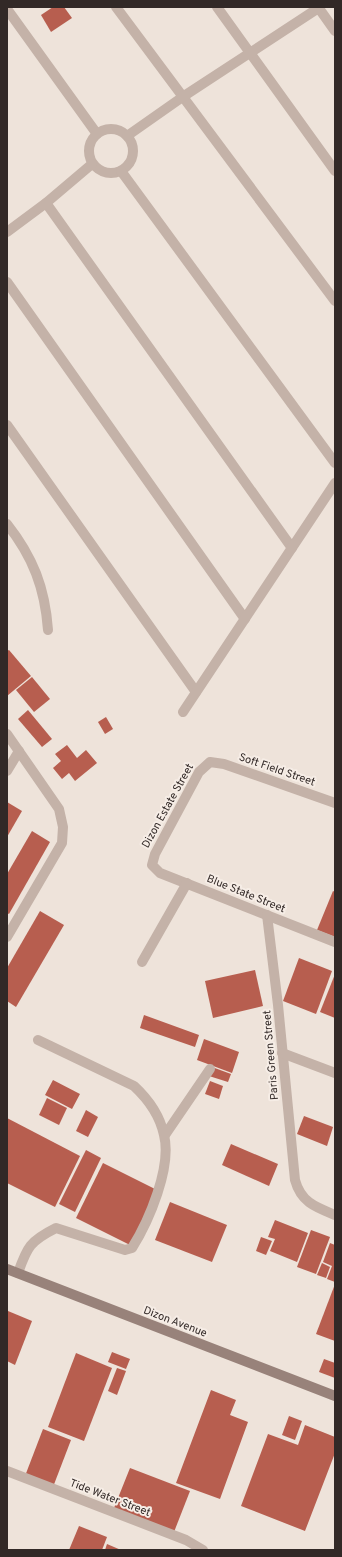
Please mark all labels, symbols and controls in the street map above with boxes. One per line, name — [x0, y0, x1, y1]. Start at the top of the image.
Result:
street label: Soft Field Street — [237, 750, 317, 790]
street label: Dizon Estate Street — [139, 761, 197, 851]
street label: Blue State Street — [205, 872, 287, 916]
street label: Paris Green Street — [260, 1009, 282, 1101]
street label: Dizon Avenue — [141, 1303, 209, 1341]
street label: Tide Water Street — [68, 1476, 152, 1520]

